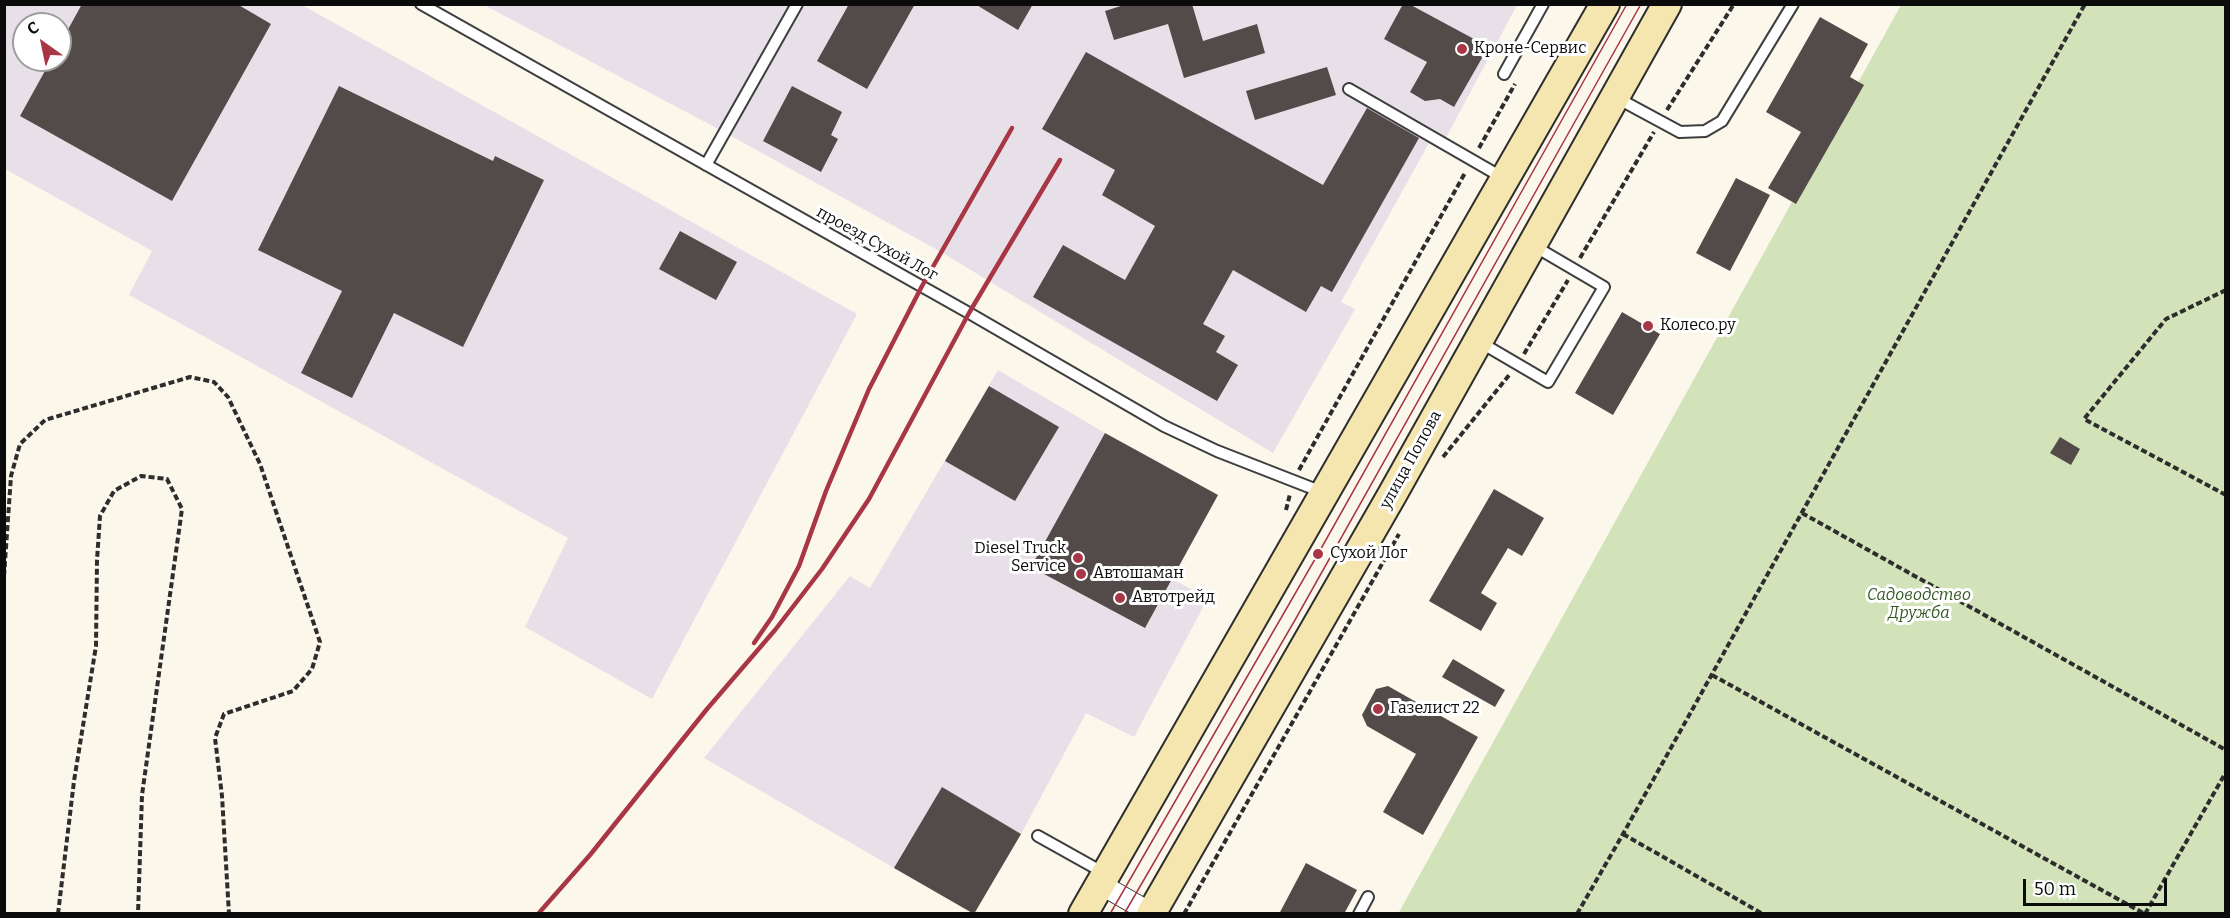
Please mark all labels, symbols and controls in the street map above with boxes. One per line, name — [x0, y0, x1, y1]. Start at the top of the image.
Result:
north arrow — [12, 12, 72, 72]
text: С — [24, 17, 42, 39]
place label: Кроне-Сервис — [1474, 39, 1586, 59]
marker: Кроне-Сервис — [1455, 42, 1469, 56]
street label: проезд Сухой Лог — [813, 203, 941, 285]
place label: Колесо.ру — [1660, 316, 1736, 336]
marker: Колесо.ру — [1641, 319, 1655, 333]
street label: улица Попова — [1376, 408, 1446, 512]
place label: Diesel Truck Service — [974, 539, 1066, 577]
place label: Сухой Лог — [1330, 544, 1407, 564]
marker: Сухой Лог — [1311, 547, 1325, 561]
marker: Diesel Truck Service — [1071, 551, 1085, 565]
place label: Автошаман — [1093, 564, 1184, 584]
marker: Автошаман — [1074, 567, 1088, 581]
park label: Садоводство Дружба — [1867, 586, 1971, 624]
place label: Автотрейд — [1132, 588, 1215, 608]
marker: Автотрейд — [1113, 591, 1127, 605]
place label: Газелист 22 — [1390, 699, 1480, 719]
marker: Газелист 22 — [1371, 702, 1385, 716]
scale bar — [2026, 867, 2170, 905]
text: 50 m — [2034, 878, 2076, 900]

